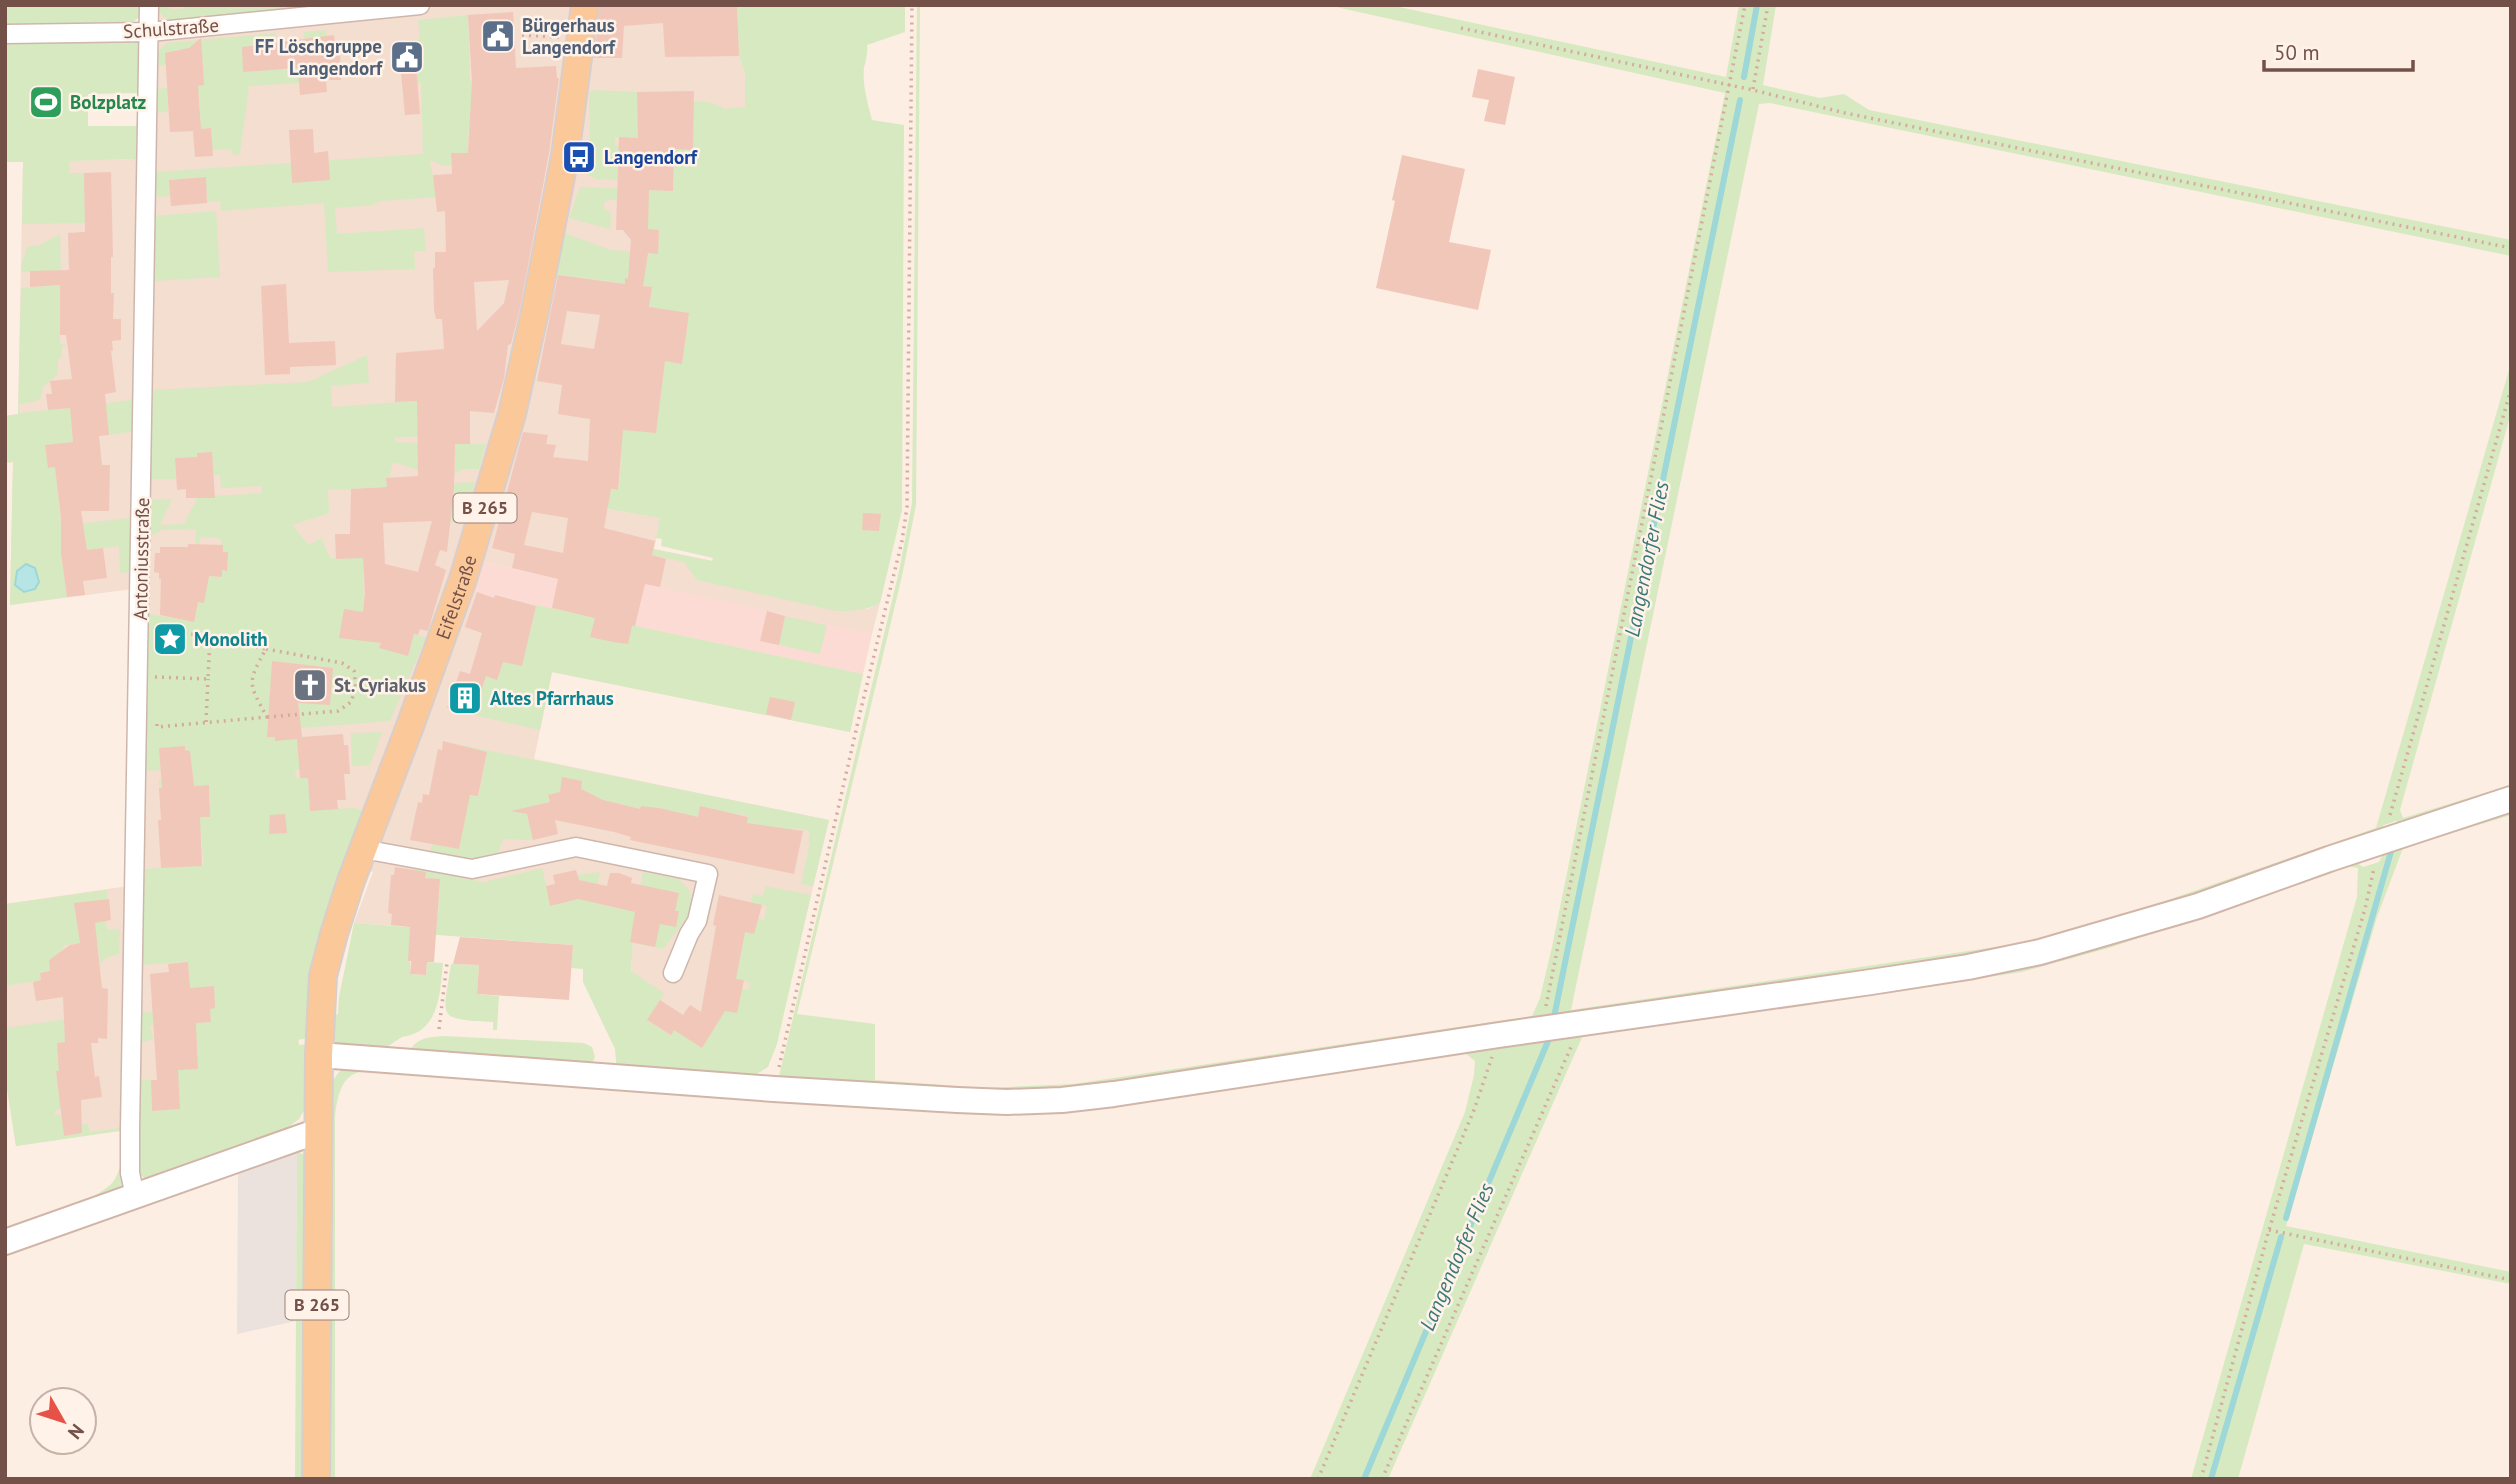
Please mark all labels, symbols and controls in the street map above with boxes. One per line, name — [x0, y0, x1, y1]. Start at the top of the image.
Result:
street label: Schulstraße — [122, 13, 220, 43]
place label: Bürgerhaus Langendorf — [522, 13, 617, 59]
public building icon: Bürgerhaus Langendorf — [479, 17, 517, 55]
scale bar — [2264, 28, 2413, 72]
place label: FF Löschgruppe Langendorf — [255, 34, 384, 80]
public building icon: FF Löschgruppe Langendorf — [388, 38, 426, 76]
text: 50 m — [2274, 39, 2320, 66]
sports icon: Bolzplatz — [27, 83, 65, 121]
place label: Bolzplatz — [70, 90, 147, 114]
bus stop icon: Langendorf — [560, 138, 598, 176]
place label: Langendorf — [604, 145, 699, 169]
water label: Langendorfer Flies — [1618, 478, 1675, 639]
road number: B 265 — [454, 494, 516, 522]
street label: Antoniusstraße — [128, 497, 154, 621]
street label: Eifelstraße — [430, 552, 481, 642]
place icon: Monolith — [151, 620, 189, 658]
place label: Monolith — [194, 627, 268, 651]
church icon: St. Cyriakus — [291, 666, 329, 704]
place label: St. Cyriakus — [334, 673, 426, 697]
building icon: Altes Pfarrhaus — [446, 679, 484, 717]
place label: Altes Pfarrhaus — [490, 686, 614, 710]
water label: Langendorfer Flies — [1413, 1178, 1500, 1335]
road number: B 265 — [286, 1290, 348, 1320]
north arrow — [28, 1386, 98, 1456]
text: N — [63, 1419, 89, 1444]

